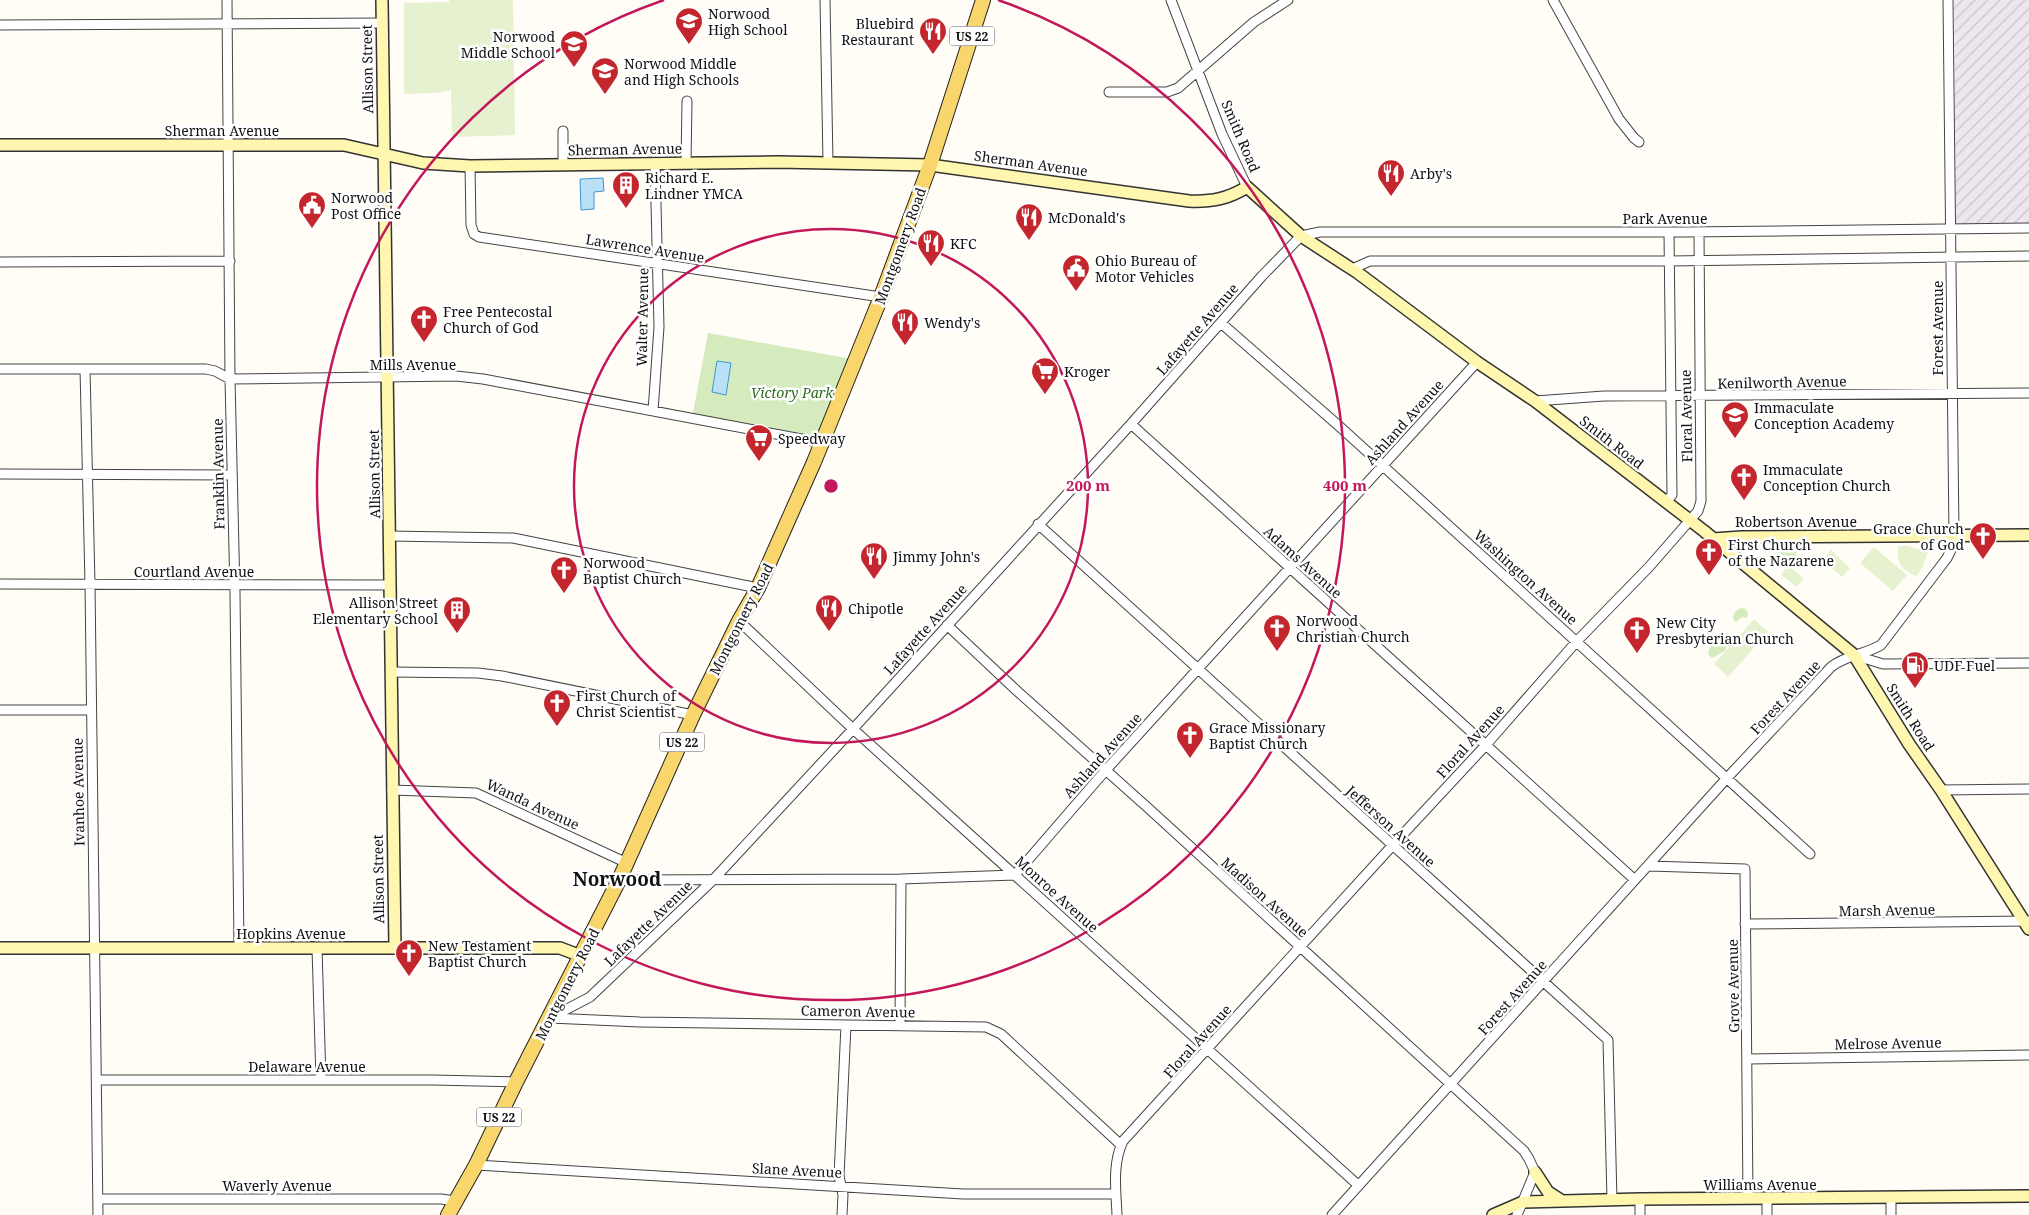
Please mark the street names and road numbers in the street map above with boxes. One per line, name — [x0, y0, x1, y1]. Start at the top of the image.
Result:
street label: Allison Street — [357, 24, 377, 114]
road number: US 22 — [950, 27, 994, 46]
street label: Smith Road — [1217, 97, 1265, 175]
street label: Sherman Avenue — [165, 121, 279, 140]
street label: Sherman Avenue — [568, 139, 682, 159]
street label: Sherman Avenue — [973, 146, 1089, 180]
street label: Montgomery Road — [870, 184, 930, 307]
street label: Park Avenue — [1623, 209, 1707, 228]
street label: Lawrence Avenue — [584, 229, 706, 267]
street label: Walter Avenue — [632, 268, 652, 366]
street label: Lafayette Avenue — [1152, 279, 1242, 379]
street label: Forest Avenue — [1928, 281, 1947, 375]
street label: Mills Avenue — [370, 355, 456, 374]
street label: Floral Avenue — [1676, 369, 1696, 463]
street label: Kenilworth Avenue — [1717, 371, 1847, 393]
street label: Ashland Avenue — [1361, 375, 1447, 469]
street label: Smith Road — [1576, 411, 1648, 473]
street label: Franklin Avenue — [208, 418, 228, 530]
street label: Allison Street — [364, 429, 384, 519]
street label: Robertson Avenue — [1735, 512, 1857, 531]
street label: Adams Avenue — [1260, 522, 1346, 602]
street label: Washington Avenue — [1470, 525, 1582, 629]
street label: Montgomery Road — [705, 559, 778, 678]
street label: Courtland Avenue — [134, 562, 254, 581]
street label: Lafayette Avenue — [879, 580, 971, 678]
street label: Forest Avenue — [1746, 656, 1824, 738]
street label: Smith Road — [1883, 680, 1940, 755]
street label: Floral Avenue — [1432, 700, 1508, 782]
street label: Ashland Avenue — [1059, 708, 1145, 802]
road number: US 22 — [660, 732, 704, 752]
street label: Ivanhoe Avenue — [68, 738, 88, 846]
street label: Wanda Avenue — [483, 774, 583, 834]
street label: Jefferson Avenue — [1342, 780, 1440, 871]
street label: Allison Street — [368, 834, 388, 924]
street label: Monroe Avenue — [1011, 851, 1103, 937]
street label: Madison Avenue — [1217, 853, 1313, 941]
street label: Lafayette Avenue — [600, 876, 696, 970]
street label: Marsh Avenue — [1839, 900, 1935, 920]
street label: Hopkins Avenue — [236, 924, 346, 943]
street label: Montgomery Road — [531, 924, 604, 1043]
street label: Grove Avenue — [1723, 939, 1743, 1033]
street label: Forest Avenue — [1473, 955, 1551, 1039]
street label: Floral Avenue — [1159, 1000, 1235, 1082]
street label: Cameron Avenue — [801, 1001, 915, 1021]
street label: Melrose Avenue — [1834, 1033, 1942, 1053]
street label: Delaware Avenue — [248, 1057, 366, 1076]
road number: US 22 — [476, 1108, 522, 1126]
street label: Slane Avenue — [752, 1158, 842, 1182]
street label: Williams Avenue — [1703, 1175, 1817, 1194]
street label: Waverly Avenue — [222, 1176, 332, 1195]

